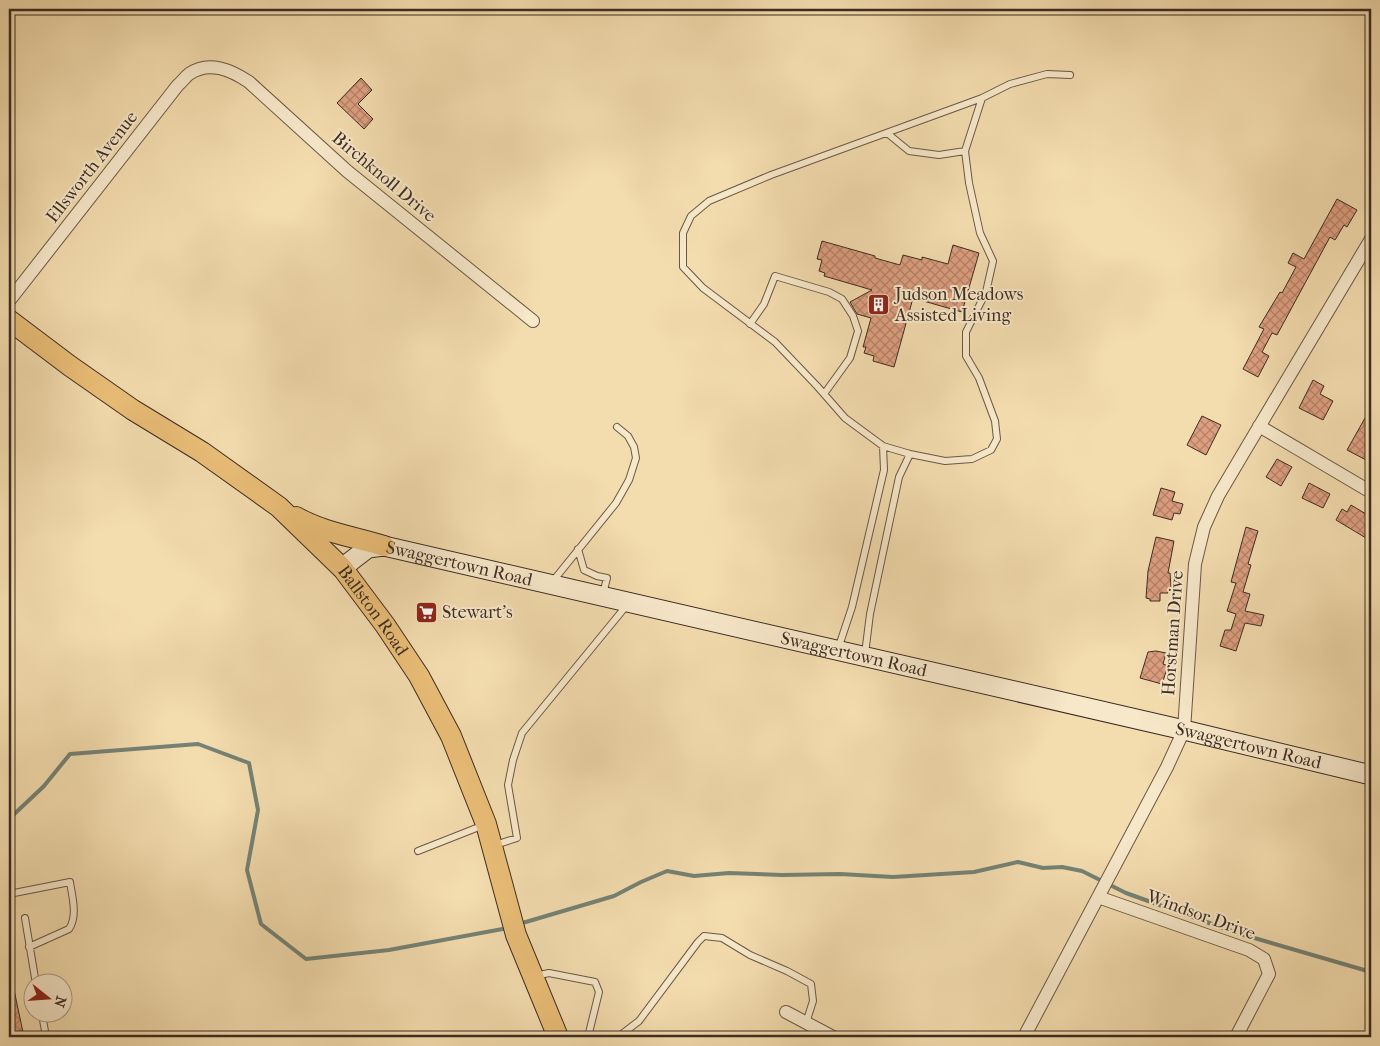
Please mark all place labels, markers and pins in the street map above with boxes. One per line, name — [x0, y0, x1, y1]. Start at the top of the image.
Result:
place label: Judson Meadows Assisted Living — [893, 284, 1024, 326]
building icon: Judson Meadows Assisted Living — [867, 292, 891, 316]
supermarket icon: Stewart's — [414, 600, 438, 624]
place label: Stewart's — [442, 602, 513, 623]

